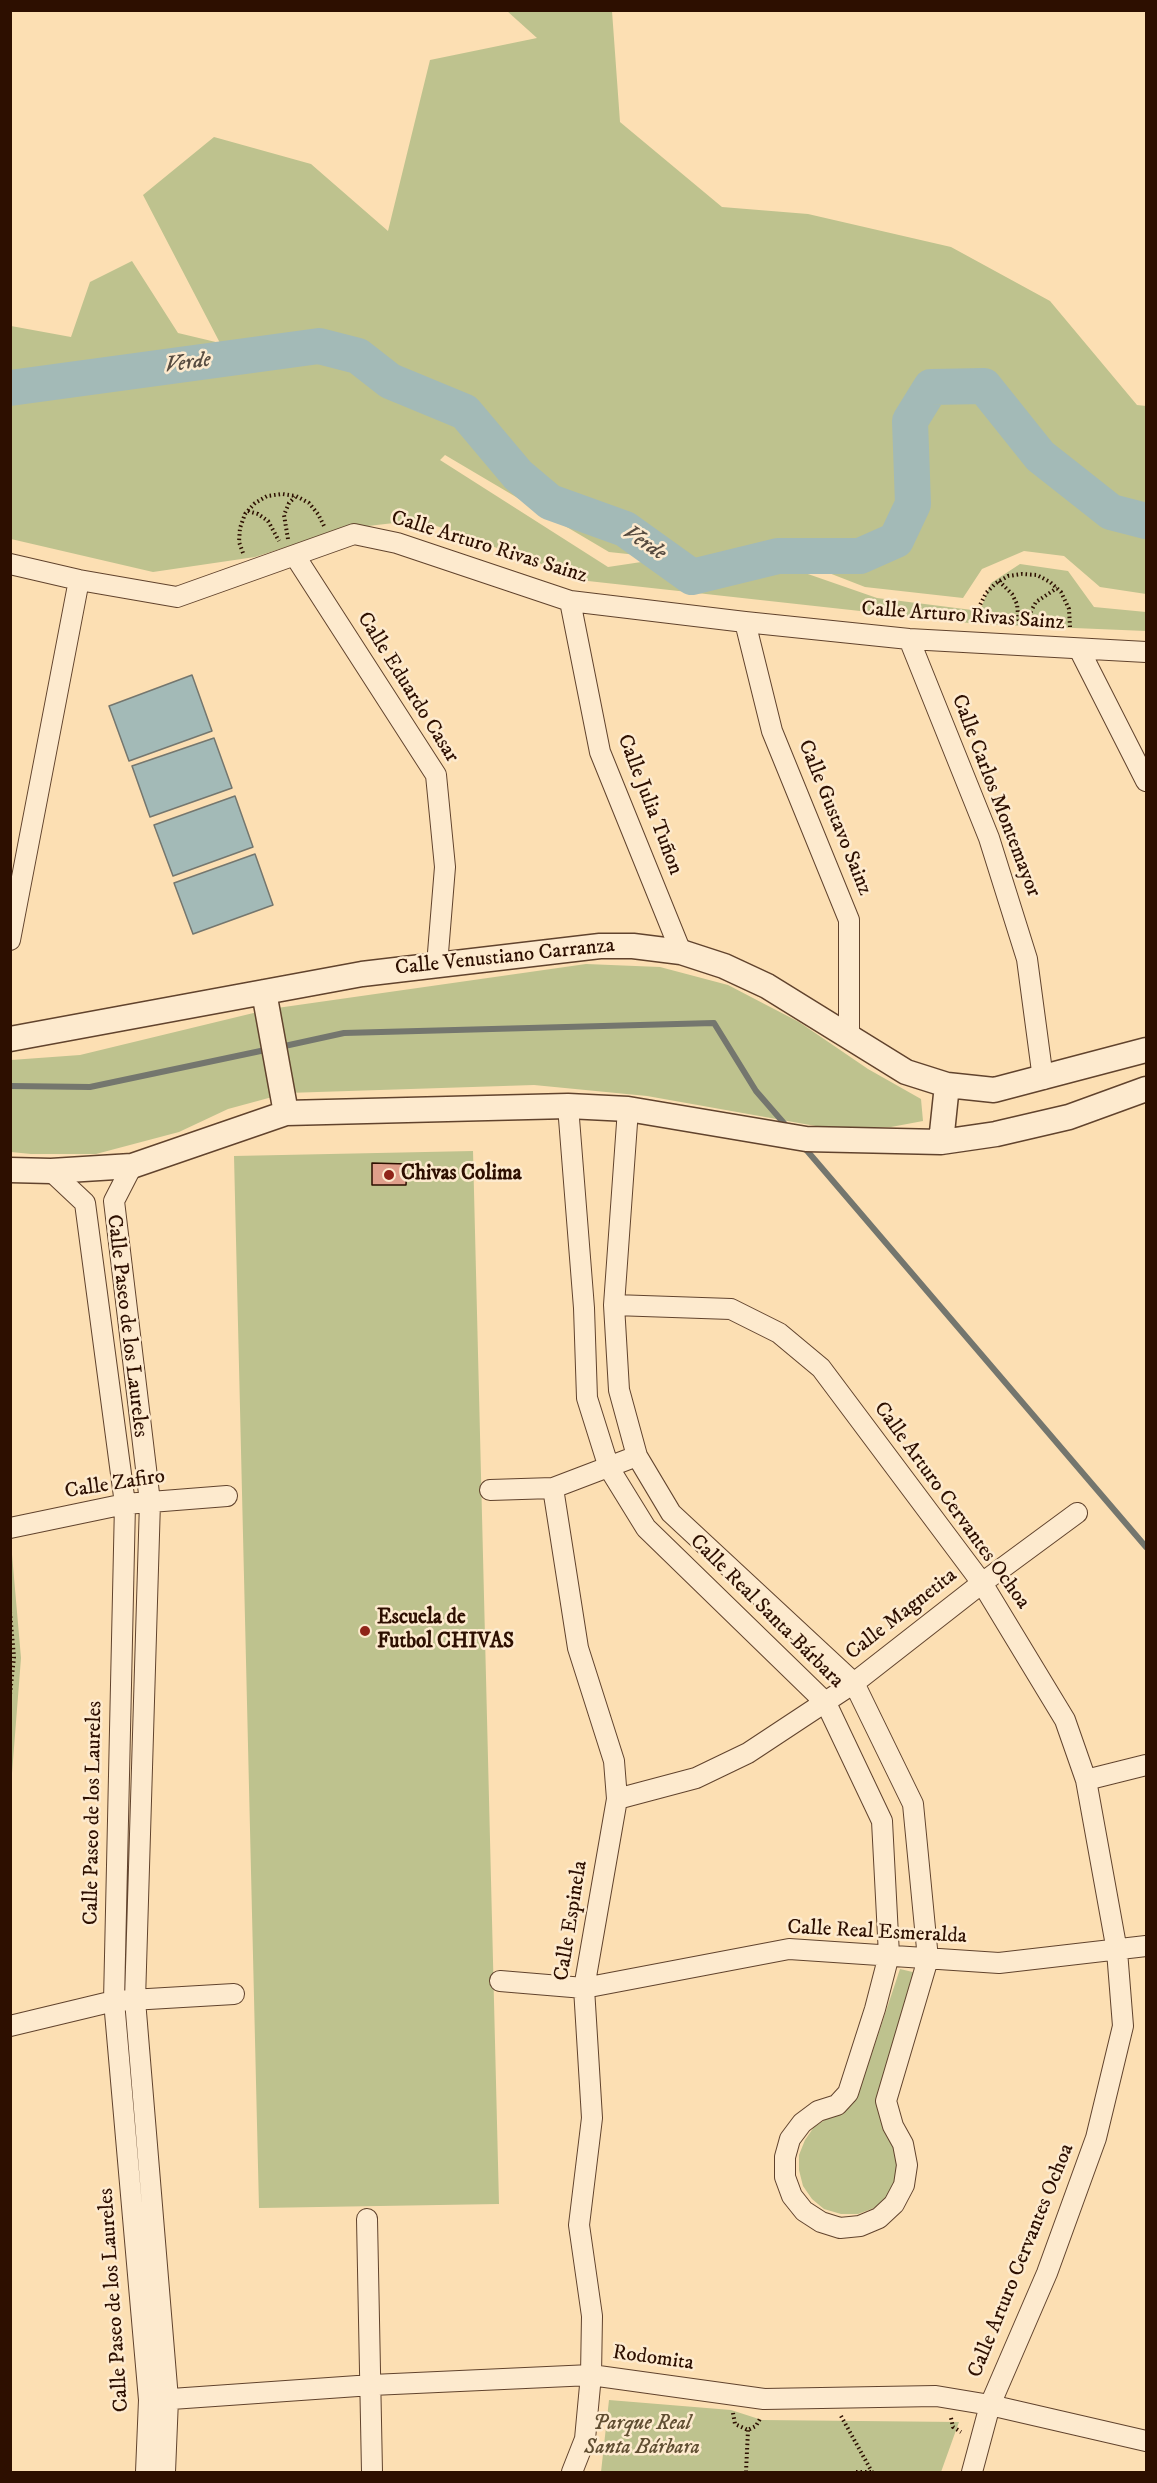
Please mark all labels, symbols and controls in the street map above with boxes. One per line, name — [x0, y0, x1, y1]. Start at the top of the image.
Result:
water label: Verde — [163, 348, 213, 380]
street label: Calle Arturo Rivas Sainz — [388, 506, 590, 590]
water label: Verde — [618, 520, 670, 568]
street label: Calle Arturo Rivas Sainz — [861, 597, 1065, 637]
street label: Calle Eduardo Casar — [351, 608, 463, 768]
street label: Calle Carlos Montemayor — [945, 691, 1045, 901]
street label: Calle Julia Tuñon — [611, 731, 687, 879]
street label: Calle Gustavo Sainz — [791, 737, 877, 899]
street label: Calle Venustiano Carranza — [394, 934, 616, 982]
place label: Chivas Colima — [401, 1162, 522, 1188]
marker: Chivas Colima — [382, 1168, 396, 1182]
street label: Calle Paseo de los Laureles — [100, 1213, 152, 1439]
street label: Calle Arturo Cervantes Ochoa — [867, 1397, 1035, 1615]
street label: Calle Zafiro — [63, 1465, 167, 1505]
street label: Calle Real Santa Bárbara — [684, 1530, 848, 1694]
street label: Calle Magnetita — [841, 1564, 963, 1666]
place label: Escuela de Futbol CHIVAS — [377, 1606, 514, 1656]
marker: Escuela de Futbol CHIVAS — [358, 1624, 372, 1638]
street label: Calle Paseo de los Laureles — [79, 1701, 109, 1925]
street label: Calle Espinela — [550, 1859, 594, 1983]
street label: Calle Real Esmeralda — [787, 1916, 967, 1950]
street label: Calle Arturo Cervantes Ochoa — [964, 2140, 1080, 2382]
street label: Calle Paseo de los Laureles — [95, 2187, 135, 2413]
street label: Rodomita — [611, 2341, 695, 2377]
park label: Parque Real Santa Bárbara — [584, 2412, 700, 2462]

